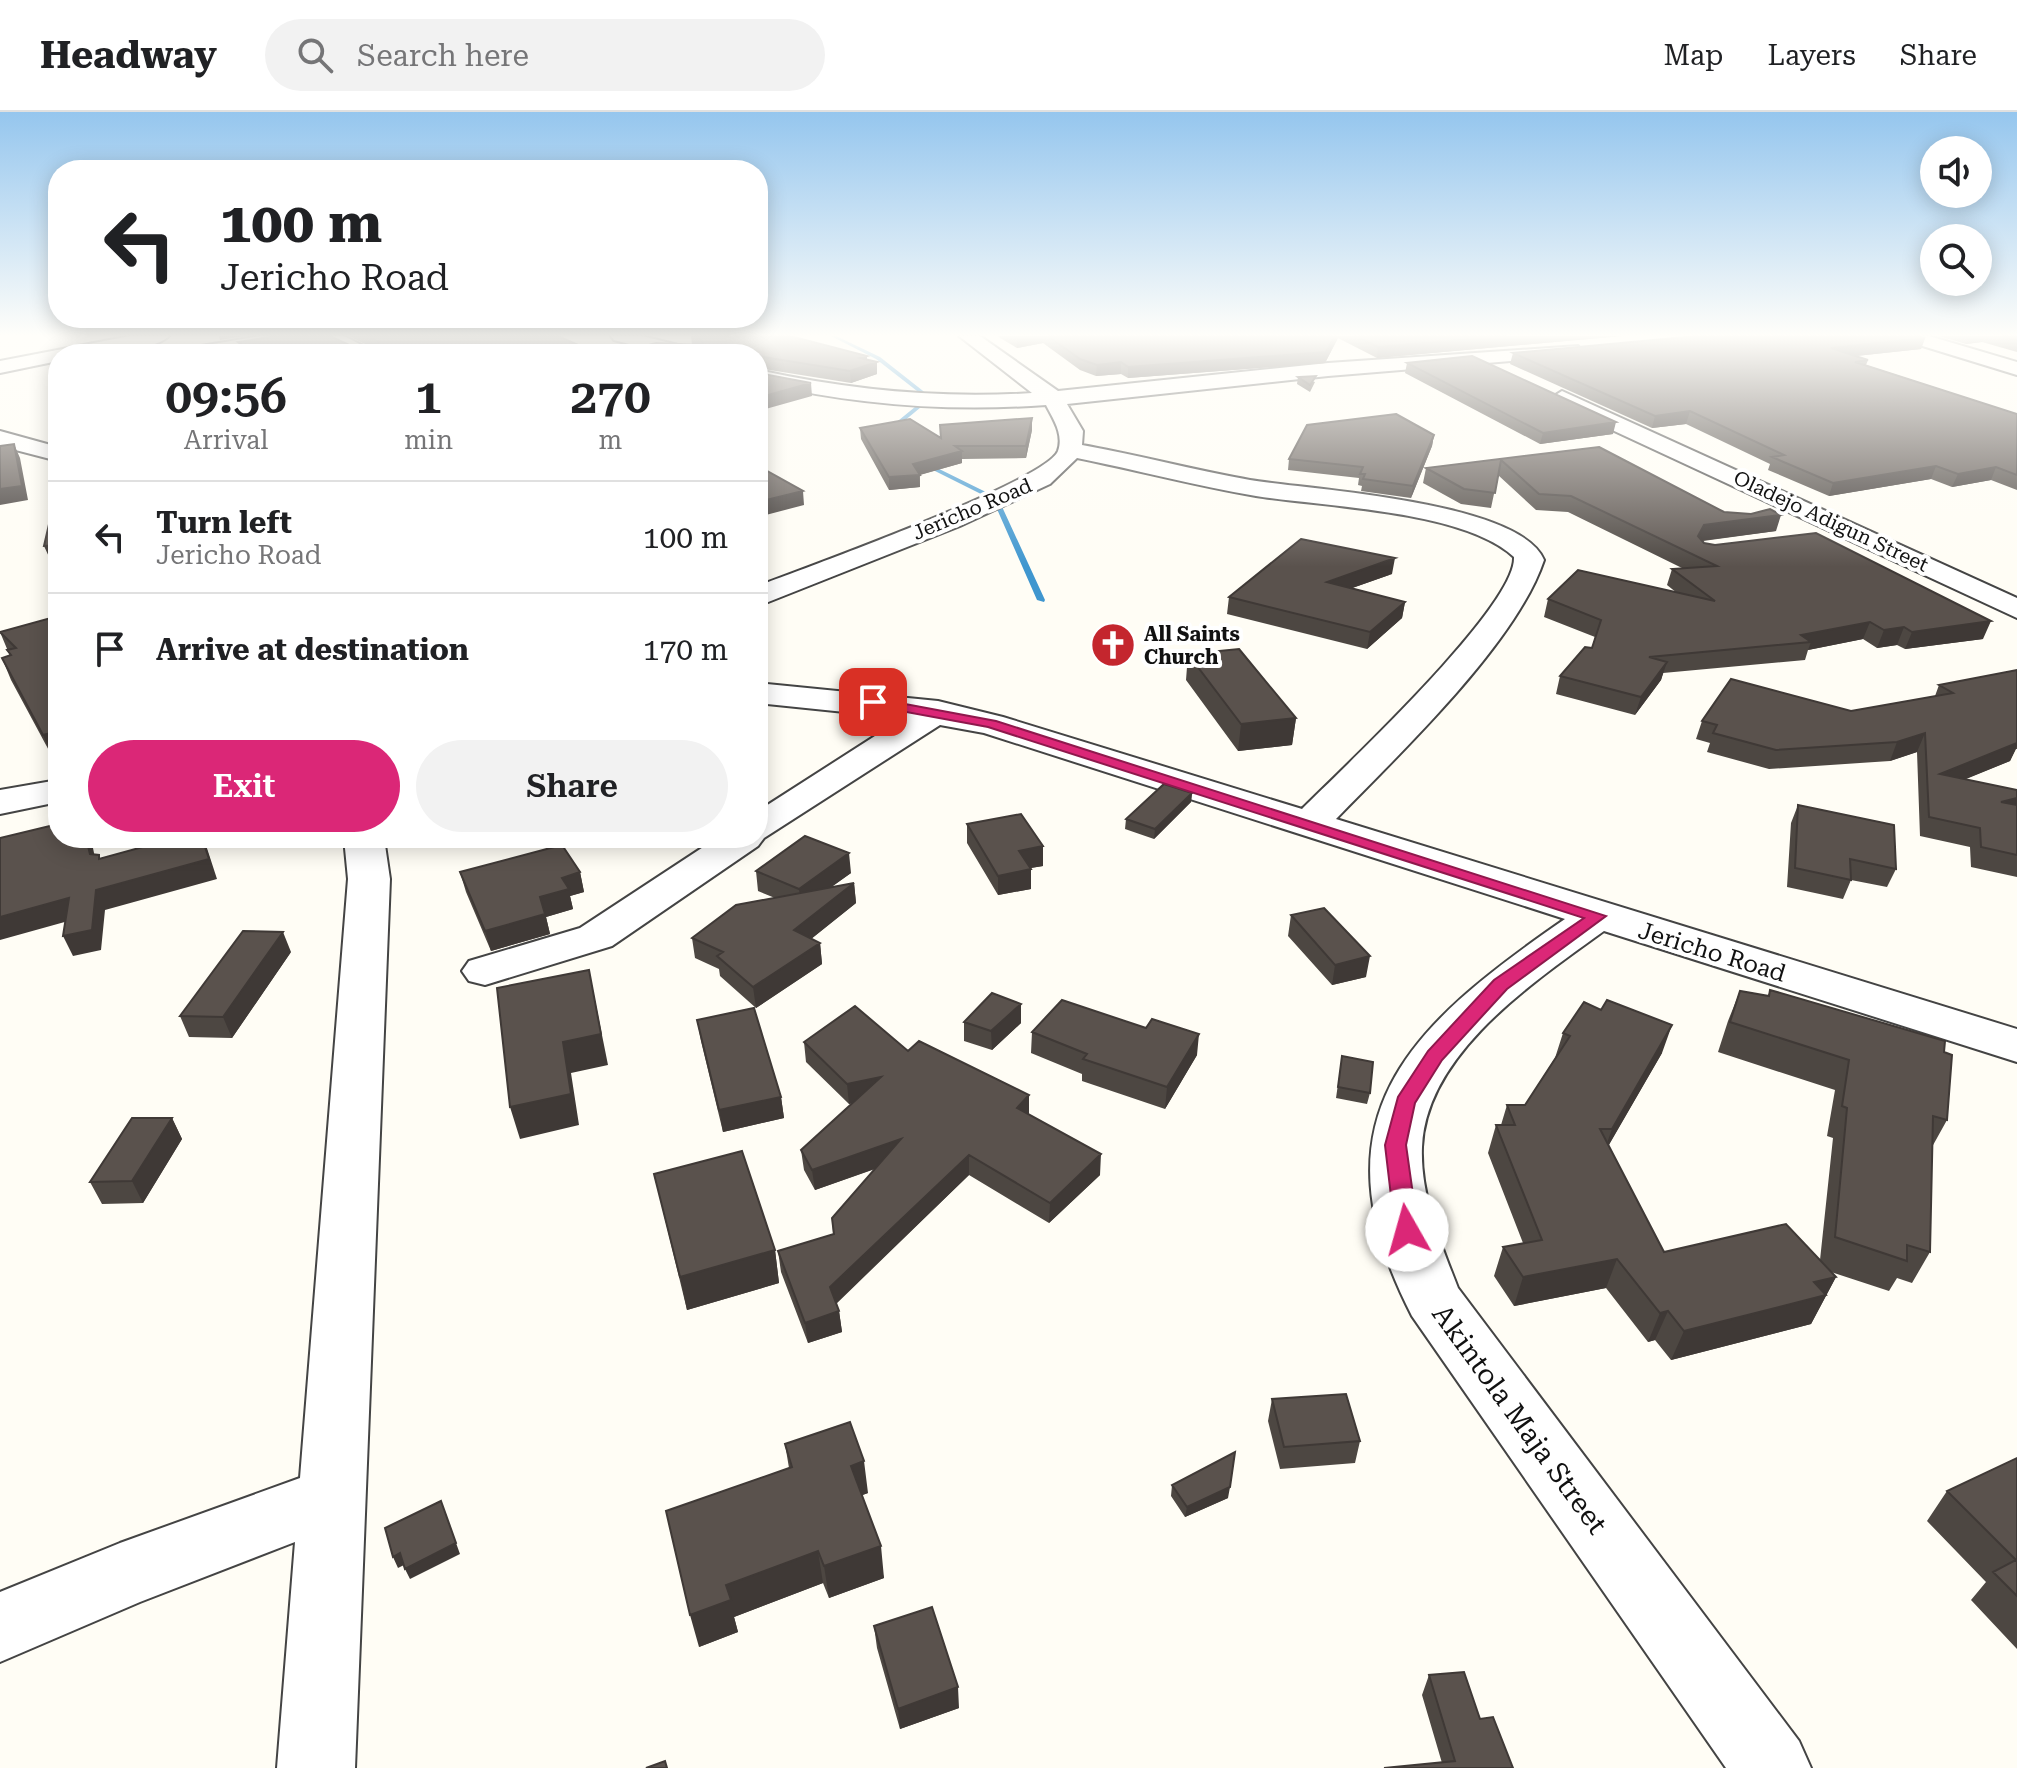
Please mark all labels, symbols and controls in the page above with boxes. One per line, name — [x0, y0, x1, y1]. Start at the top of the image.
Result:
search box — [265, 19, 825, 91]
text: Headway — [40, 33, 217, 77]
icon: search — [293, 33, 337, 77]
text: Search here — [357, 38, 529, 73]
text: Map — [1664, 39, 1723, 72]
text: Layers — [1767, 39, 1856, 72]
text: Share — [1900, 39, 1977, 72]
map controls — [1920, 136, 1992, 296]
button: sound — [1920, 136, 1992, 208]
text: 100 m — [220, 190, 382, 256]
icon: left — [88, 192, 192, 296]
button: search — [1920, 224, 1992, 296]
text: Jericho Road — [220, 257, 449, 299]
text: 09:56 — [165, 369, 287, 425]
text: 1 — [415, 369, 442, 425]
text: 270 — [570, 369, 651, 425]
text: Arrival — [184, 425, 268, 455]
text: min — [404, 425, 453, 455]
text: m — [599, 425, 622, 455]
street label: Oladejo Adigun Street — [1730, 465, 1933, 577]
street label: Jericho Road — [909, 473, 1035, 545]
text: Turn left — [156, 505, 292, 540]
icon: left — [88, 515, 132, 559]
text: 100 m — [643, 520, 728, 555]
text: Jericho Road — [156, 540, 321, 570]
church icon: All Saints Church — [1089, 621, 1137, 669]
place label: All Saints Church — [1144, 622, 1240, 669]
icon: arrive — [88, 627, 132, 671]
text: Arrive at destination — [156, 632, 469, 667]
text: 170 m — [643, 632, 728, 667]
pin — [839, 668, 907, 736]
icon: arrive — [851, 680, 895, 724]
button: Exit — [88, 740, 400, 832]
button: Share — [416, 740, 728, 832]
street label: Jericho Road — [1635, 916, 1789, 988]
position arrow — [1365, 1188, 1449, 1272]
street label: Akintola Maja Street — [1425, 1298, 1614, 1540]

